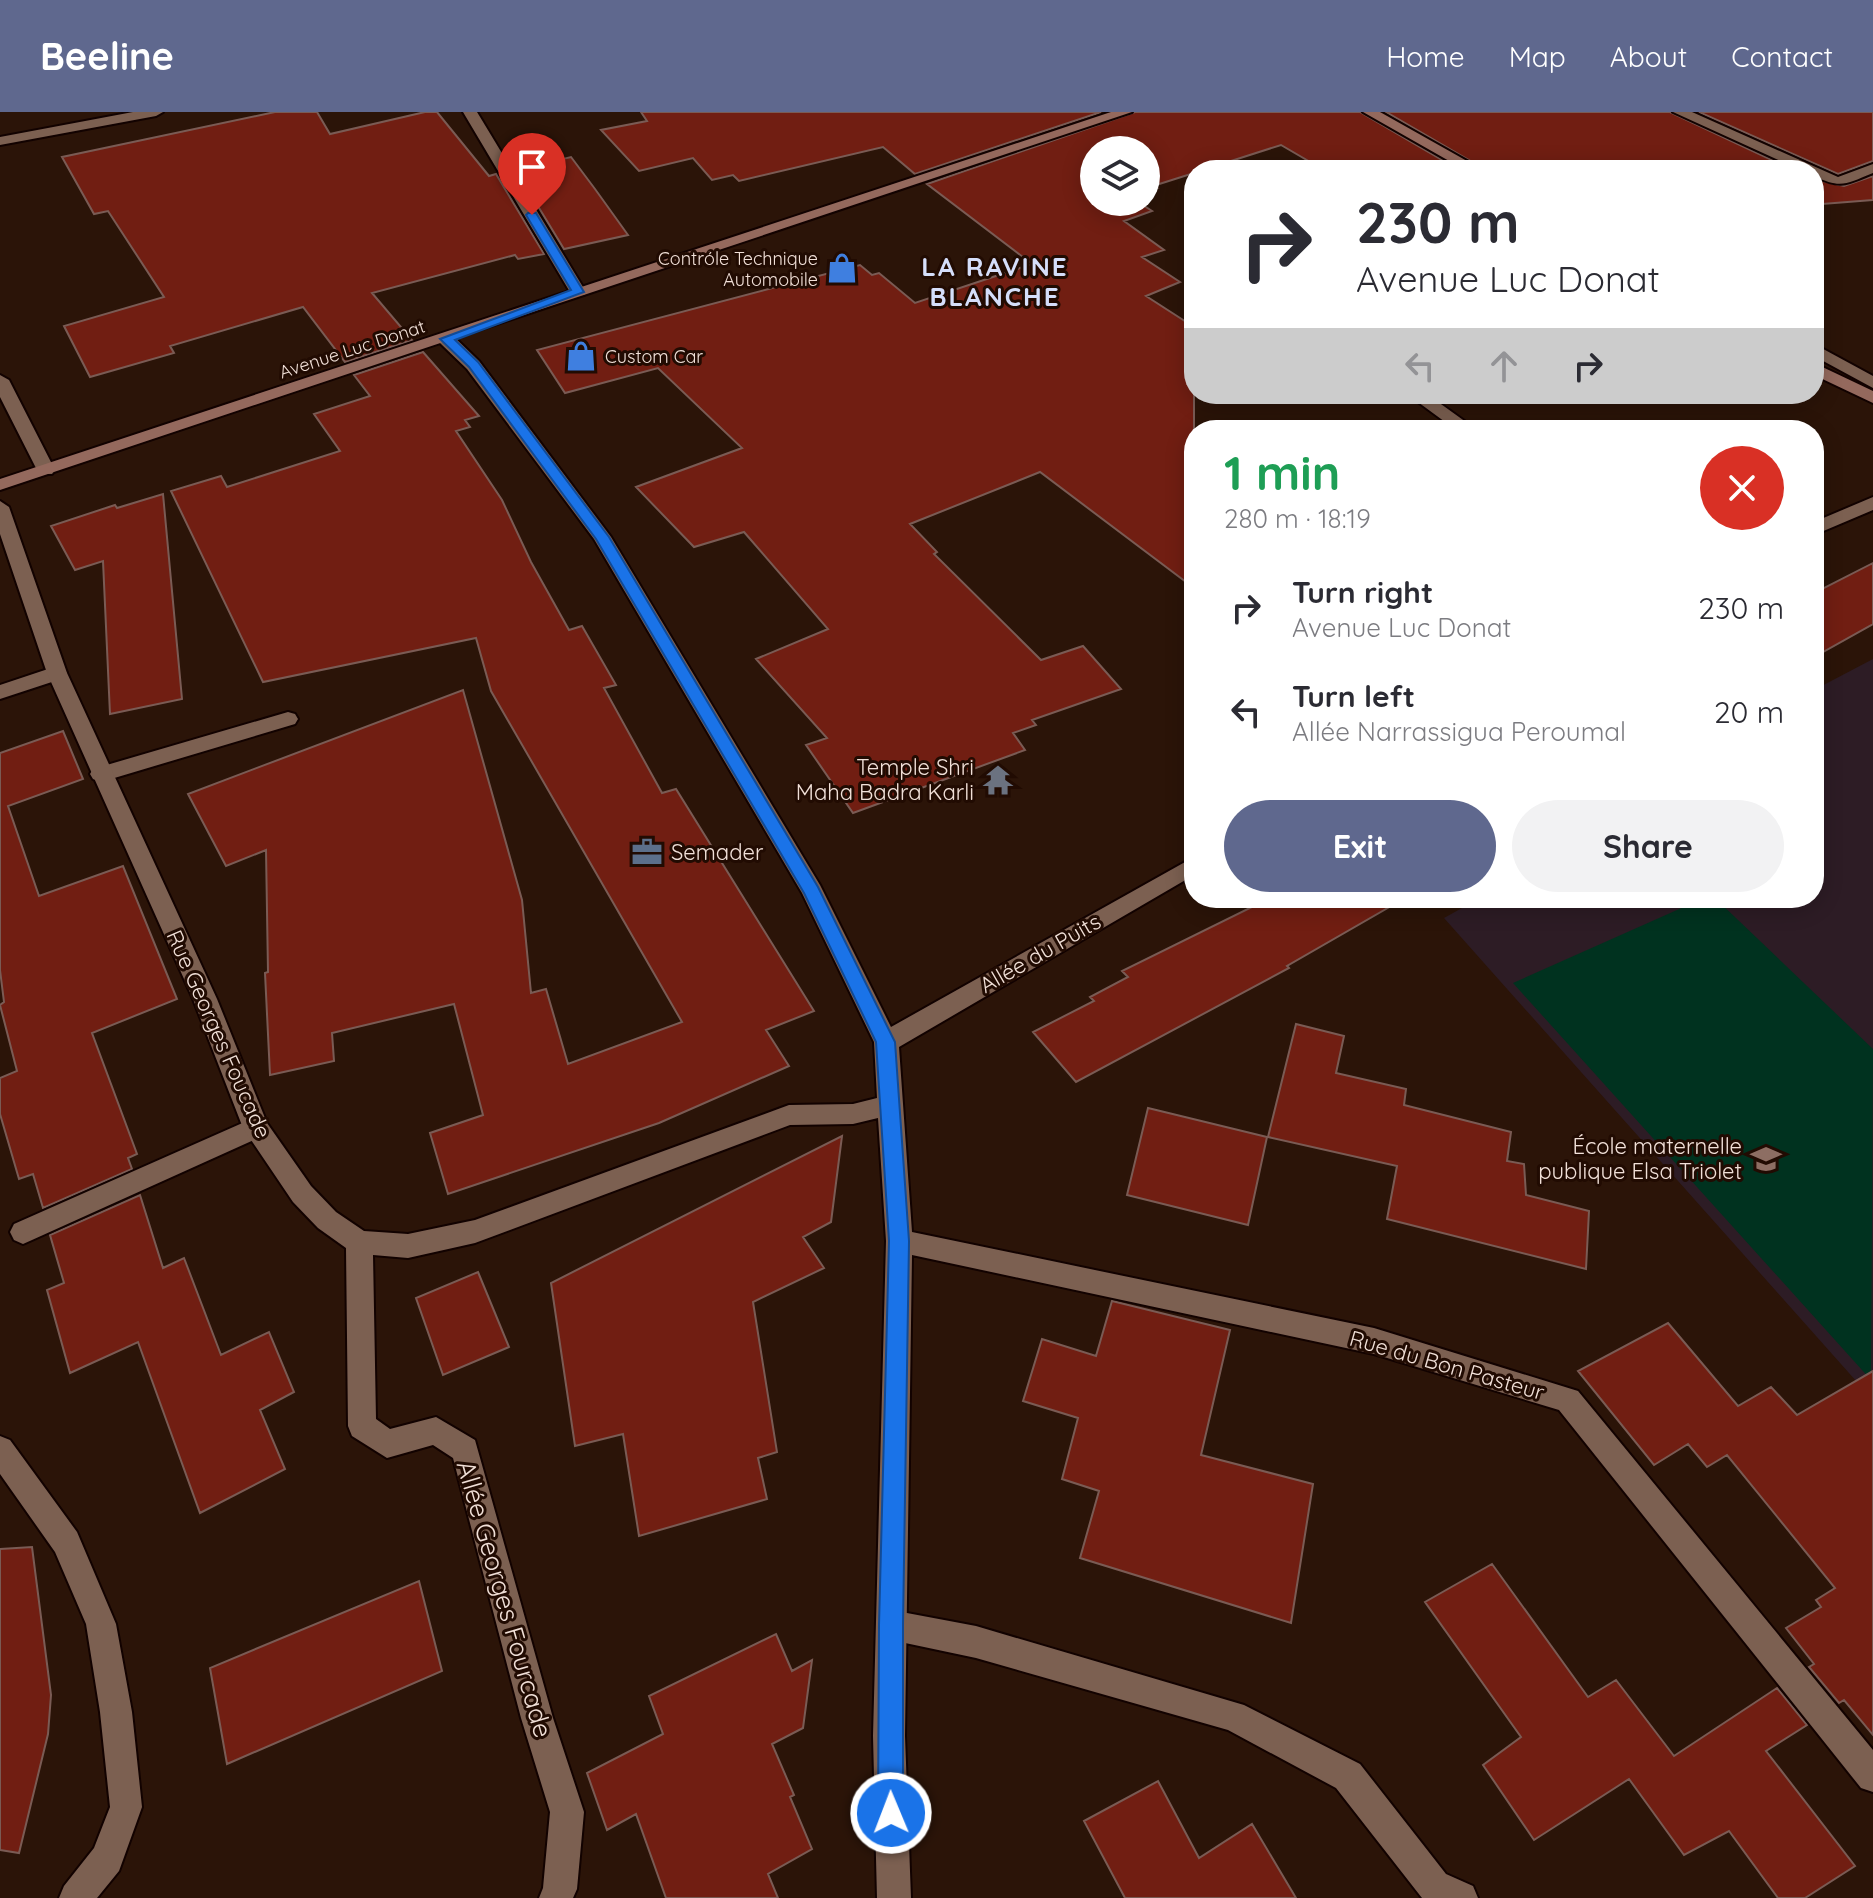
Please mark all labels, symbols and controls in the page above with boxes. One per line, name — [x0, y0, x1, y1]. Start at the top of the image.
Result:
text: Beeline — [40, 32, 174, 80]
text: Home — [1386, 39, 1465, 74]
text: Map — [1509, 39, 1566, 74]
text: About — [1610, 39, 1687, 74]
text: Contact — [1731, 39, 1833, 74]
pin — [498, 133, 566, 215]
map controls — [1080, 136, 1160, 216]
button: layers — [1080, 136, 1160, 216]
icon: arrive — [510, 145, 554, 189]
text: 230 m — [1356, 187, 1520, 257]
icon: right — [1224, 192, 1328, 296]
place label: Contróle Technique Automobile — [658, 247, 818, 291]
district label: LA RAVINE BLANCHE — [921, 250, 1069, 313]
shop icon: Contróle Technique Automobile — [825, 251, 859, 285]
text: Avenue Luc Donat — [1356, 256, 1660, 301]
street label: Avenue Luc Donat — [276, 315, 428, 383]
shop icon: Custom Car — [564, 339, 598, 373]
icon: left — [1398, 344, 1442, 388]
icon: ahead — [1482, 344, 1526, 388]
icon: right — [1566, 344, 1610, 388]
place label: Custom Car — [605, 345, 703, 368]
text: 1 min — [1224, 442, 1340, 502]
button: close — [1700, 446, 1784, 530]
text: 280 m · 18:19 — [1224, 502, 1371, 535]
text: Turn right — [1292, 573, 1433, 611]
icon: right — [1224, 586, 1268, 630]
text: 230 m — [1698, 589, 1784, 627]
text: Avenue Luc Donat — [1292, 611, 1511, 644]
text: Turn left — [1292, 677, 1415, 715]
icon: left — [1224, 690, 1268, 734]
text: 20 m — [1714, 693, 1784, 731]
text: Allée Narrassigua Peroumal — [1292, 715, 1626, 748]
place label: Temple Shri Maha Badra Karli — [796, 753, 974, 806]
temple icon: Temple Shri Maha Badra Karli — [981, 763, 1015, 797]
button: Exit — [1224, 800, 1496, 892]
button: Share — [1512, 800, 1784, 892]
office icon: Semader — [630, 835, 664, 869]
place label: Semader — [671, 838, 764, 866]
street label: Allée du Puits — [974, 907, 1106, 999]
street label: Rue Georges Foucade — [160, 925, 278, 1143]
place label: École maternelle publique Elsa Triolet — [1538, 1132, 1742, 1185]
school or university icon: École maternelle publique Elsa Triolet — [1749, 1142, 1783, 1176]
street label: Rue du Bon Pasteur — [1346, 1324, 1548, 1406]
street label: Allée Georges Fourcade — [450, 1457, 560, 1741]
position arrow — [849, 1771, 933, 1855]

